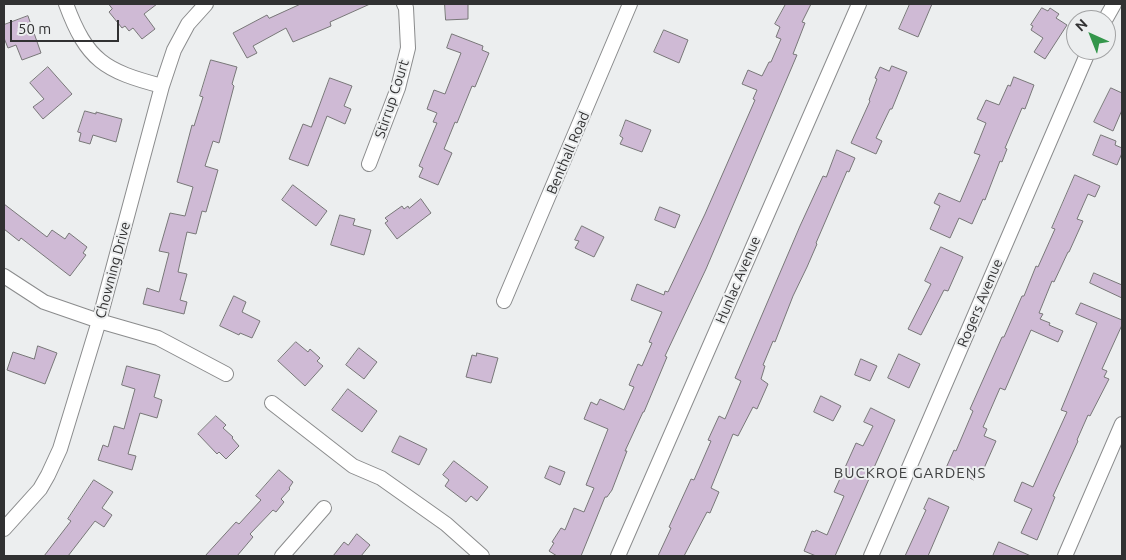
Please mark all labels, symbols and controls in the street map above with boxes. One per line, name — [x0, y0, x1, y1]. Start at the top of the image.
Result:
scale bar — [12, 10, 121, 42]
north arrow — [1066, 10, 1116, 60]
text: N — [1072, 16, 1091, 34]
text: 50 m — [18, 20, 51, 37]
street label: Stirrup Court — [371, 58, 413, 140]
street label: Benthall Road — [543, 109, 593, 197]
street label: Chowning Drive — [92, 220, 134, 320]
street label: Hunlac Avenue — [712, 234, 764, 326]
street label: Rogers Avenue — [954, 256, 1006, 350]
district label: BUCKROE GARDENS — [832, 464, 988, 482]

